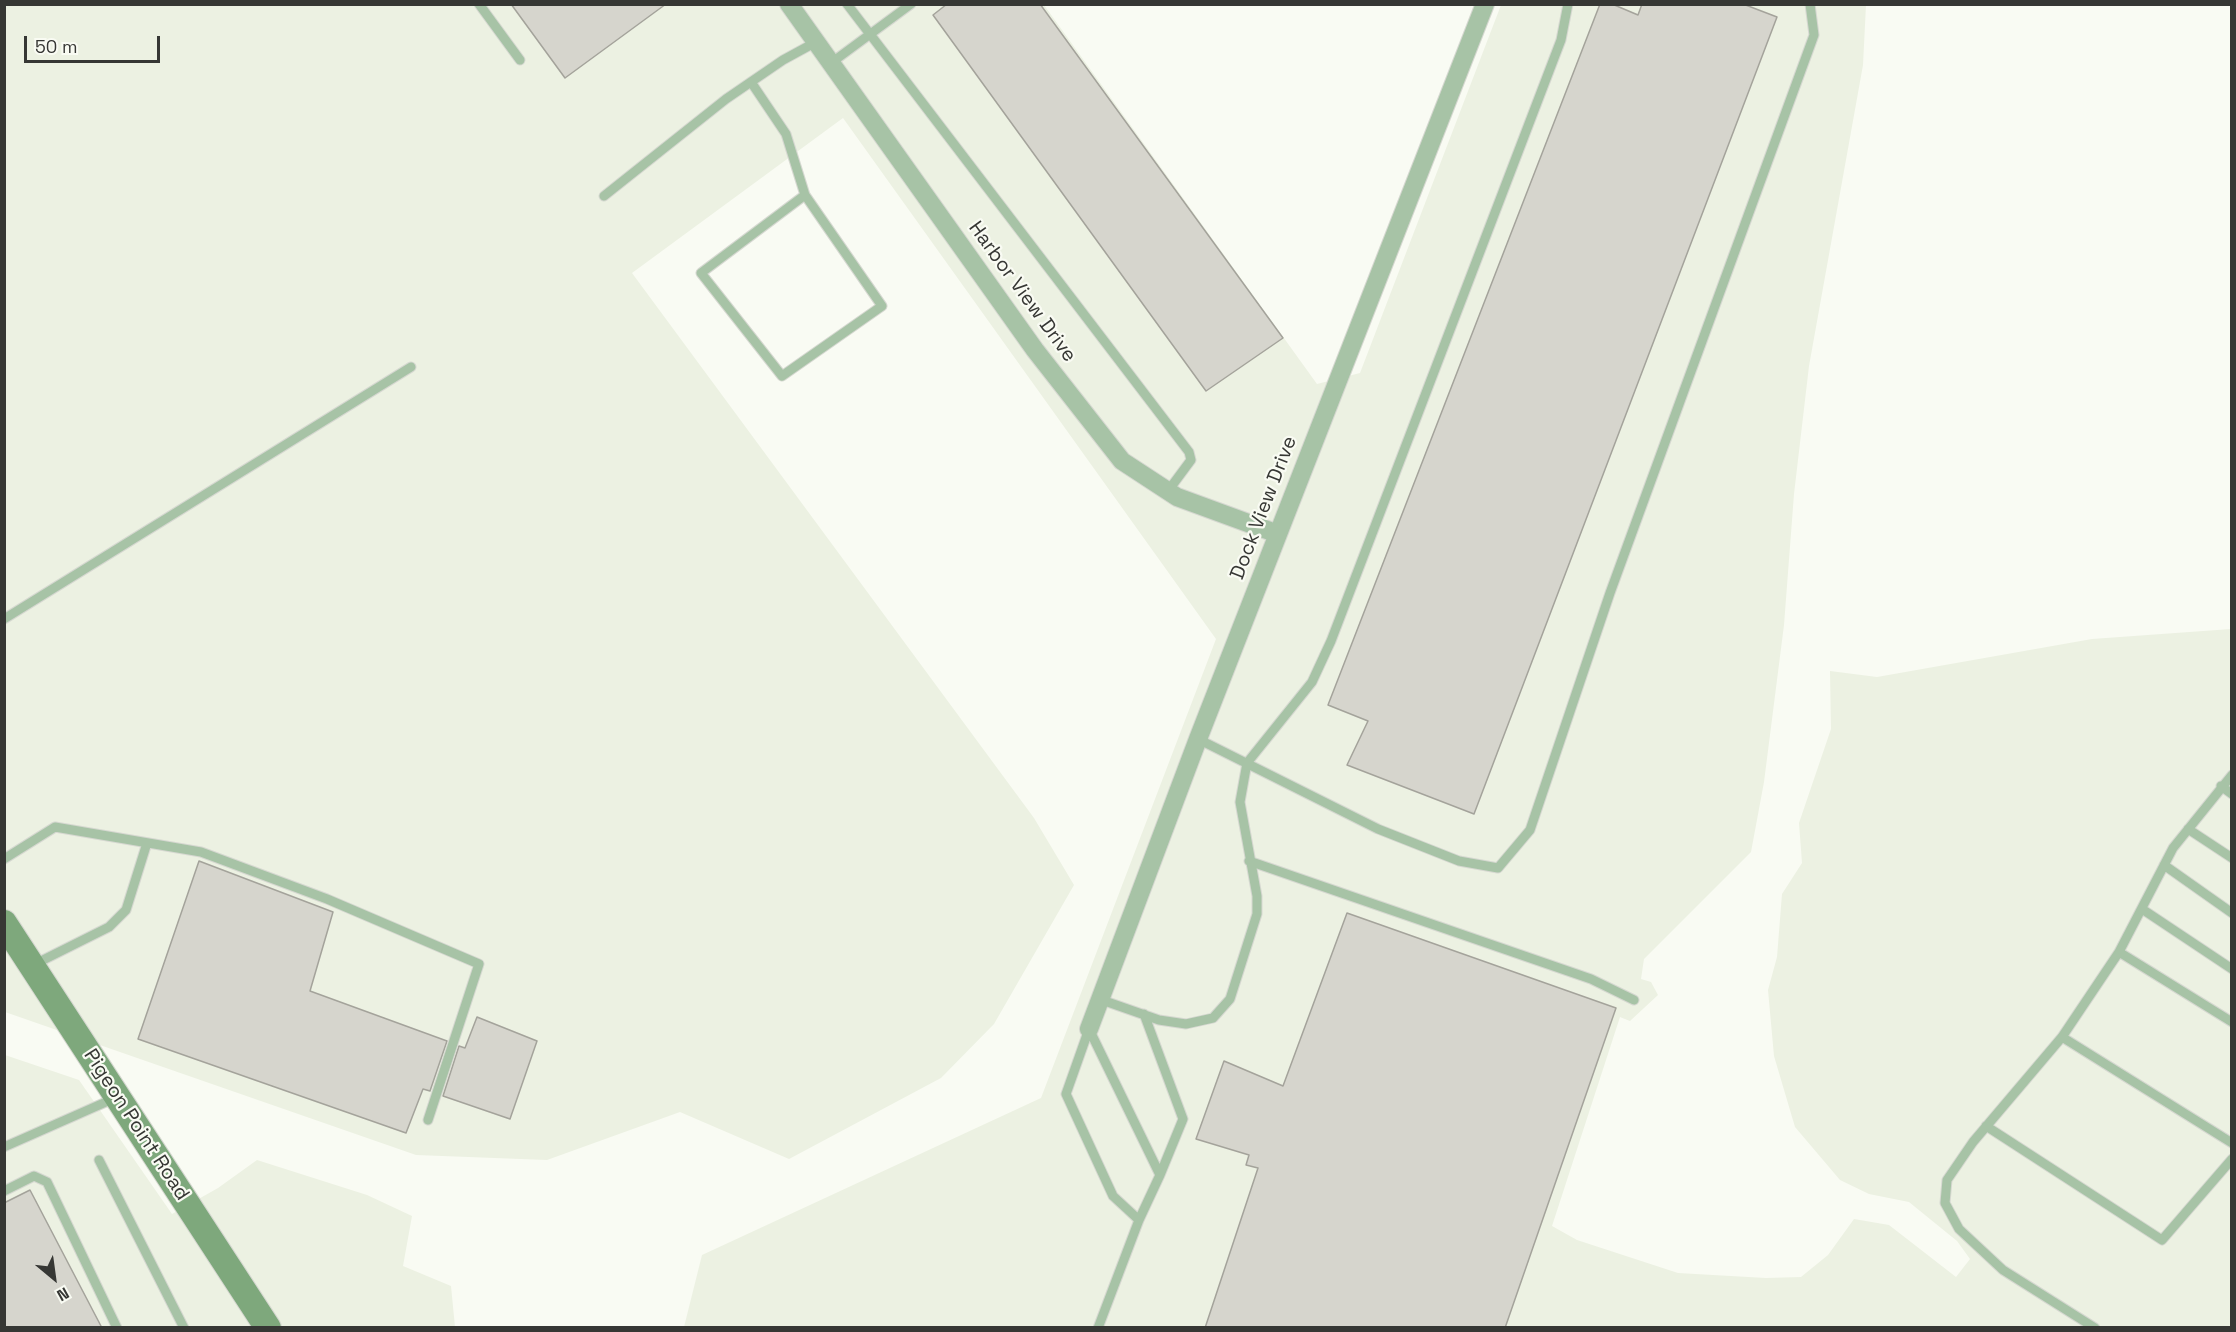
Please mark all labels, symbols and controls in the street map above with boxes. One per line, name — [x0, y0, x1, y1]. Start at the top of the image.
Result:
scale bar — [27, 24, 164, 62]
text: 50 m — [35, 35, 77, 58]
street label: Harbor View Drive — [963, 217, 1081, 367]
street label: Dock View Drive — [1226, 433, 1302, 583]
street label: Pigeon Point Road — [78, 1045, 194, 1205]
north arrow — [24, 1248, 84, 1308]
text: N — [53, 1282, 73, 1306]

